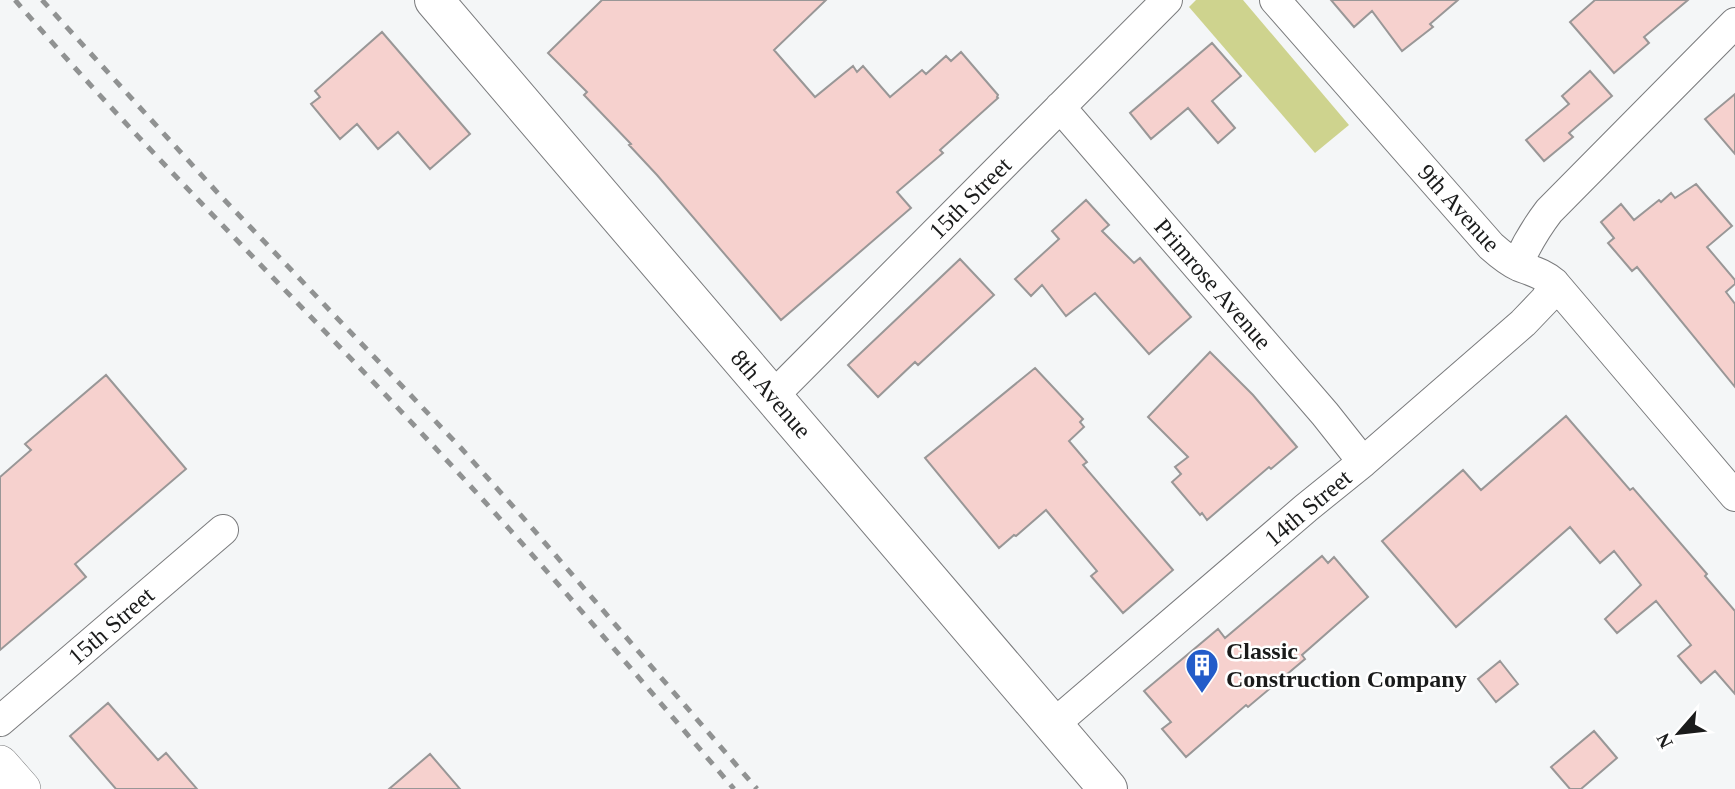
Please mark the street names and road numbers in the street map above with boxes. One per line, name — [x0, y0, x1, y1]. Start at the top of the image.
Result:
street label: 15th Street — [924, 152, 1016, 244]
street label: 9th Avenue — [1413, 159, 1505, 257]
street label: Primrose Avenue — [1149, 214, 1277, 354]
street label: 8th Avenue — [726, 345, 816, 443]
street label: 14th Street — [1260, 464, 1357, 552]
street label: 15th Street — [63, 582, 159, 670]

